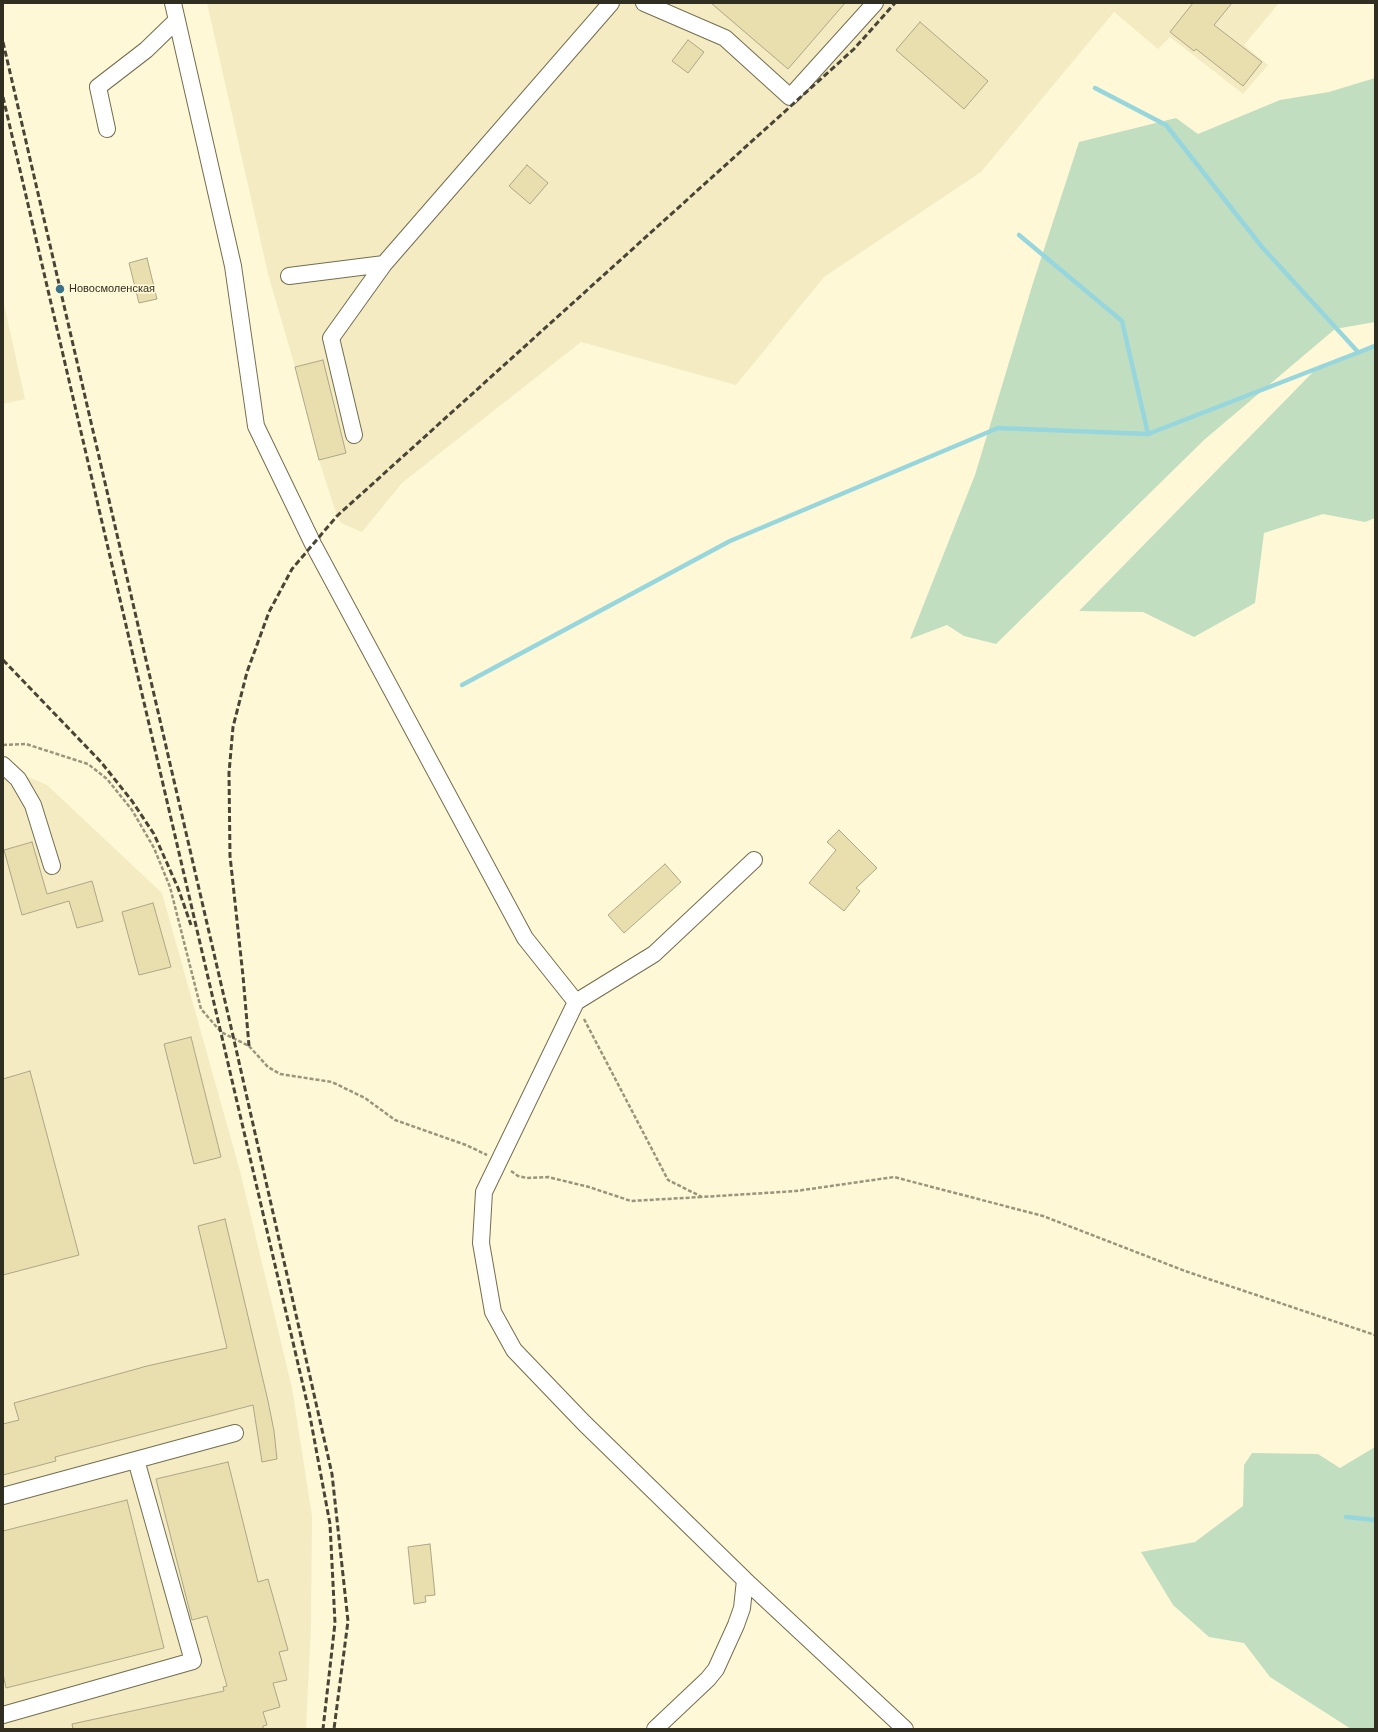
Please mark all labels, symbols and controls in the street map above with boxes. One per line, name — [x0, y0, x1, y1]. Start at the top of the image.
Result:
place label: Новосмоленская — [69, 282, 155, 296]
marker: Новосмоленская — [54, 283, 66, 295]

